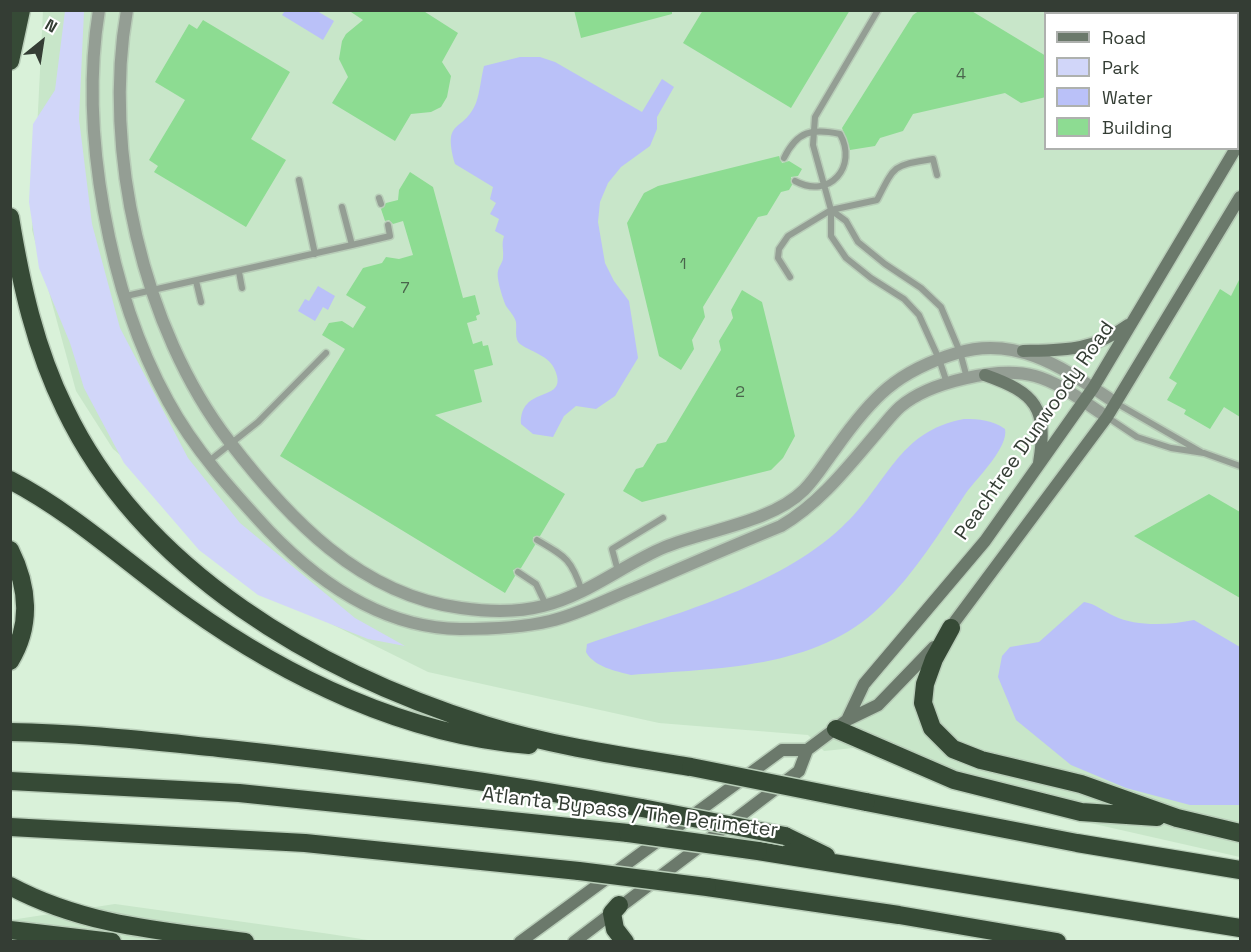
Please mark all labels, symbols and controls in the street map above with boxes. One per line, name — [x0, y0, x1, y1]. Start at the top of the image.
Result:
north arrow — [12, 12, 72, 72]
legend — [1044, 12, 1239, 150]
text: N — [41, 14, 61, 38]
text: Road — [1102, 26, 1146, 49]
text: Park — [1102, 56, 1139, 79]
house number: 4 — [956, 65, 966, 85]
text: Water — [1102, 86, 1153, 109]
text: Building — [1102, 116, 1172, 139]
house number: 1 — [680, 255, 686, 275]
house number: 7 — [400, 279, 410, 299]
street label: Peachtree Dunwoody Road — [950, 317, 1120, 545]
house number: 2 — [735, 383, 745, 403]
street label: Atlanta Bypass / The Perimeter — [481, 783, 779, 843]

